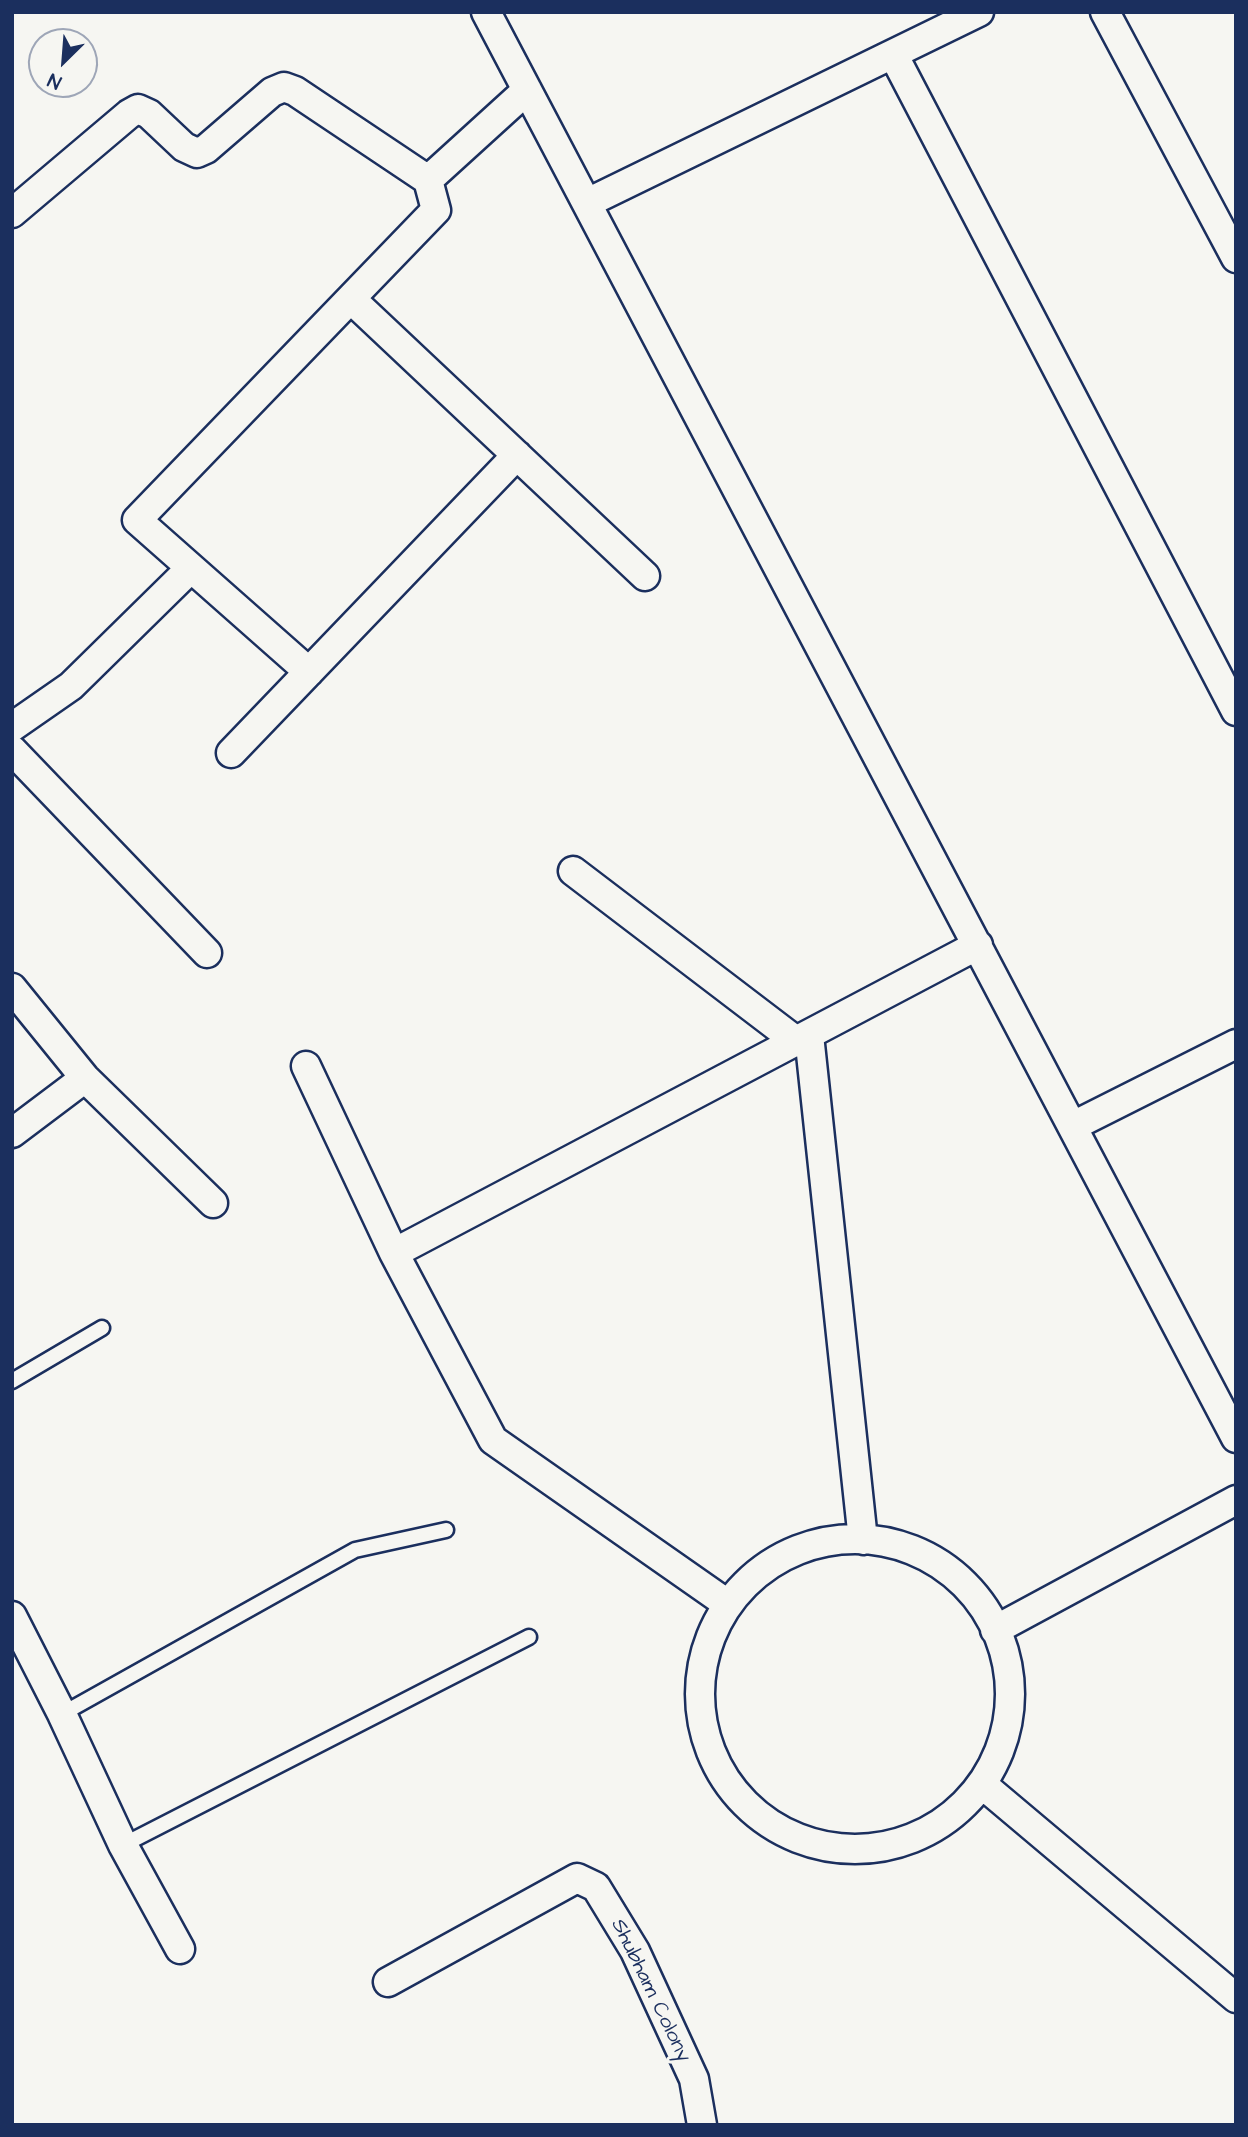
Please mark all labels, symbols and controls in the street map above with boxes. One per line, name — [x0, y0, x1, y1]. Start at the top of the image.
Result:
north arrow — [28, 28, 98, 98]
text: N — [44, 66, 66, 95]
street label: Shubham Colony — [604, 1915, 696, 2067]

